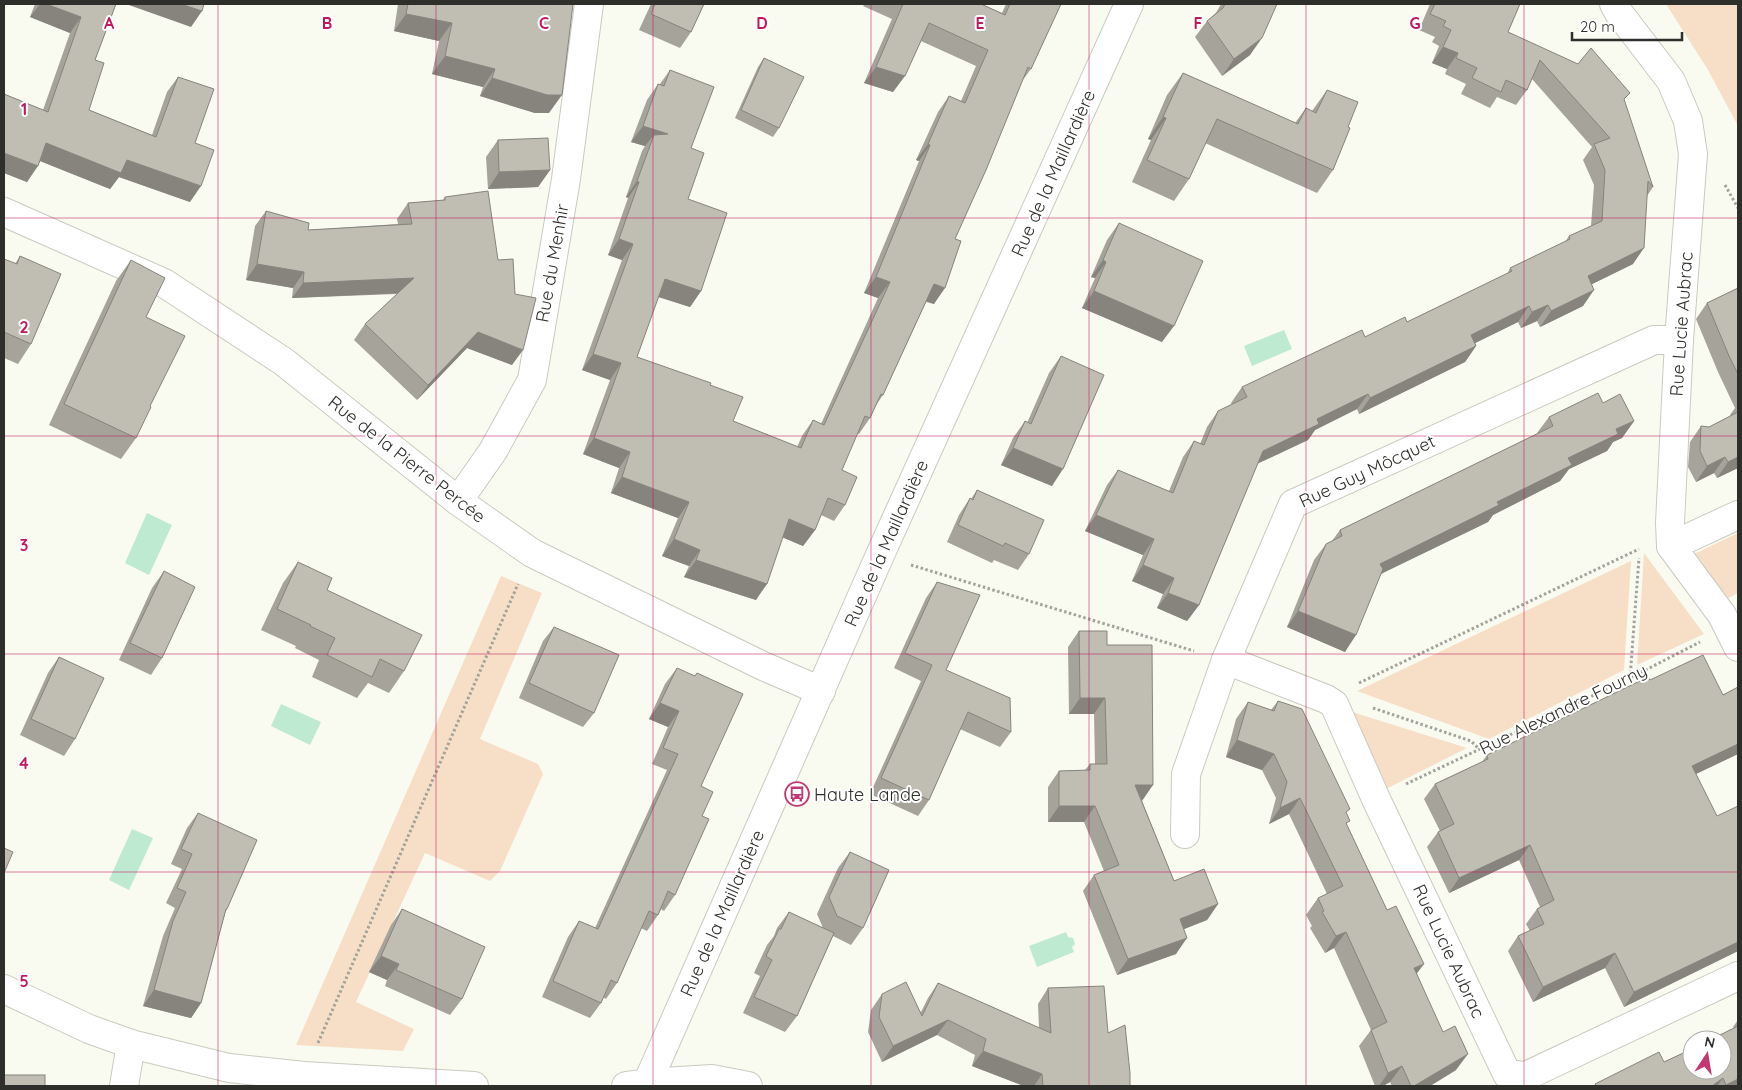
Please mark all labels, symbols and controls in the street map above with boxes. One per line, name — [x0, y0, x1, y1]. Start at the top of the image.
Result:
scale bar — [1572, 10, 1682, 42]
text: A — [104, 13, 115, 33]
text: B — [322, 13, 332, 33]
text: C — [539, 13, 549, 33]
text: D — [756, 13, 768, 33]
text: E — [975, 13, 985, 33]
text: F — [1194, 13, 1203, 33]
text: G — [1409, 13, 1421, 33]
text: 20 m — [1580, 17, 1615, 36]
street label: Rue de la Maillardière — [1006, 86, 1100, 260]
text: 1 — [21, 99, 27, 119]
street label: Rue du Menhir — [530, 202, 574, 324]
street label: Rue Lucie Aubrac — [1664, 251, 1698, 397]
text: 2 — [19, 317, 29, 337]
street label: Rue de la Pierre Percée — [324, 390, 490, 528]
street label: Rue Guy Môcquet — [1295, 429, 1439, 513]
street label: Rue de la Maillardière — [839, 456, 933, 630]
text: 3 — [20, 535, 28, 555]
street label: Rue Alexandre Fourny — [1475, 658, 1651, 760]
text: 4 — [19, 753, 29, 773]
bus stop icon: Haute Lande — [784, 781, 810, 807]
place label: Haute Lande — [814, 783, 921, 806]
street label: Rue de la Maillardière — [675, 826, 769, 1000]
street label: Rue Lucie Aubrac — [1408, 880, 1490, 1022]
text: 5 — [19, 971, 29, 991]
north arrow — [1682, 1030, 1732, 1080]
text: N — [1703, 1032, 1717, 1052]

